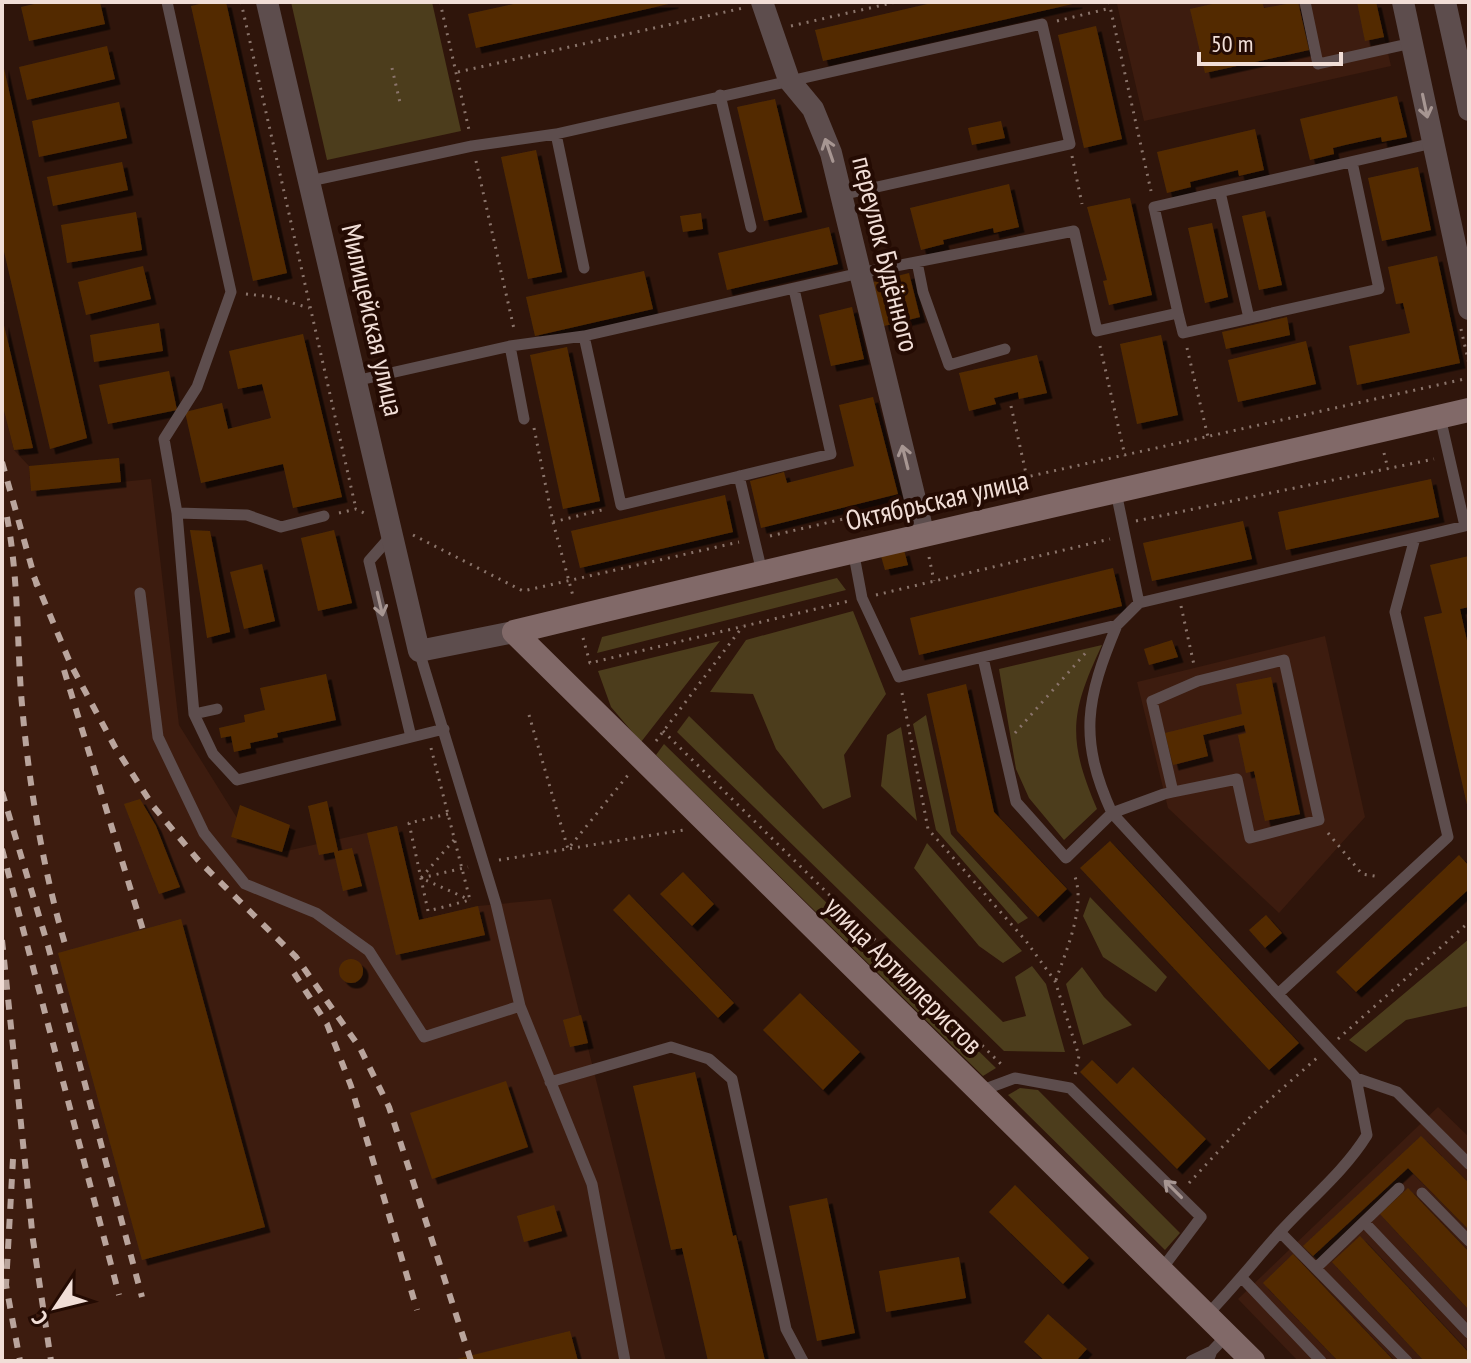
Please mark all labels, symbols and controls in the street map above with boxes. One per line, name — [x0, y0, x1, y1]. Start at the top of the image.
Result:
scale bar — [1199, 16, 1341, 66]
text: 50 m — [1211, 28, 1253, 59]
one-way arrow — [1418, 92, 1433, 118]
one-way arrow — [821, 138, 836, 163]
street label: переулок Будённого — [844, 152, 929, 356]
street label: Милицейская улица — [333, 220, 414, 420]
one-way arrow — [897, 444, 912, 470]
street label: Октябрьская улица — [842, 460, 1032, 539]
one-way arrow — [373, 591, 388, 617]
street label: улица Артиллеристов — [817, 888, 991, 1062]
one-way arrow — [1163, 1180, 1183, 1199]
north arrow — [16, 1267, 96, 1347]
text: С — [25, 1306, 54, 1331]

